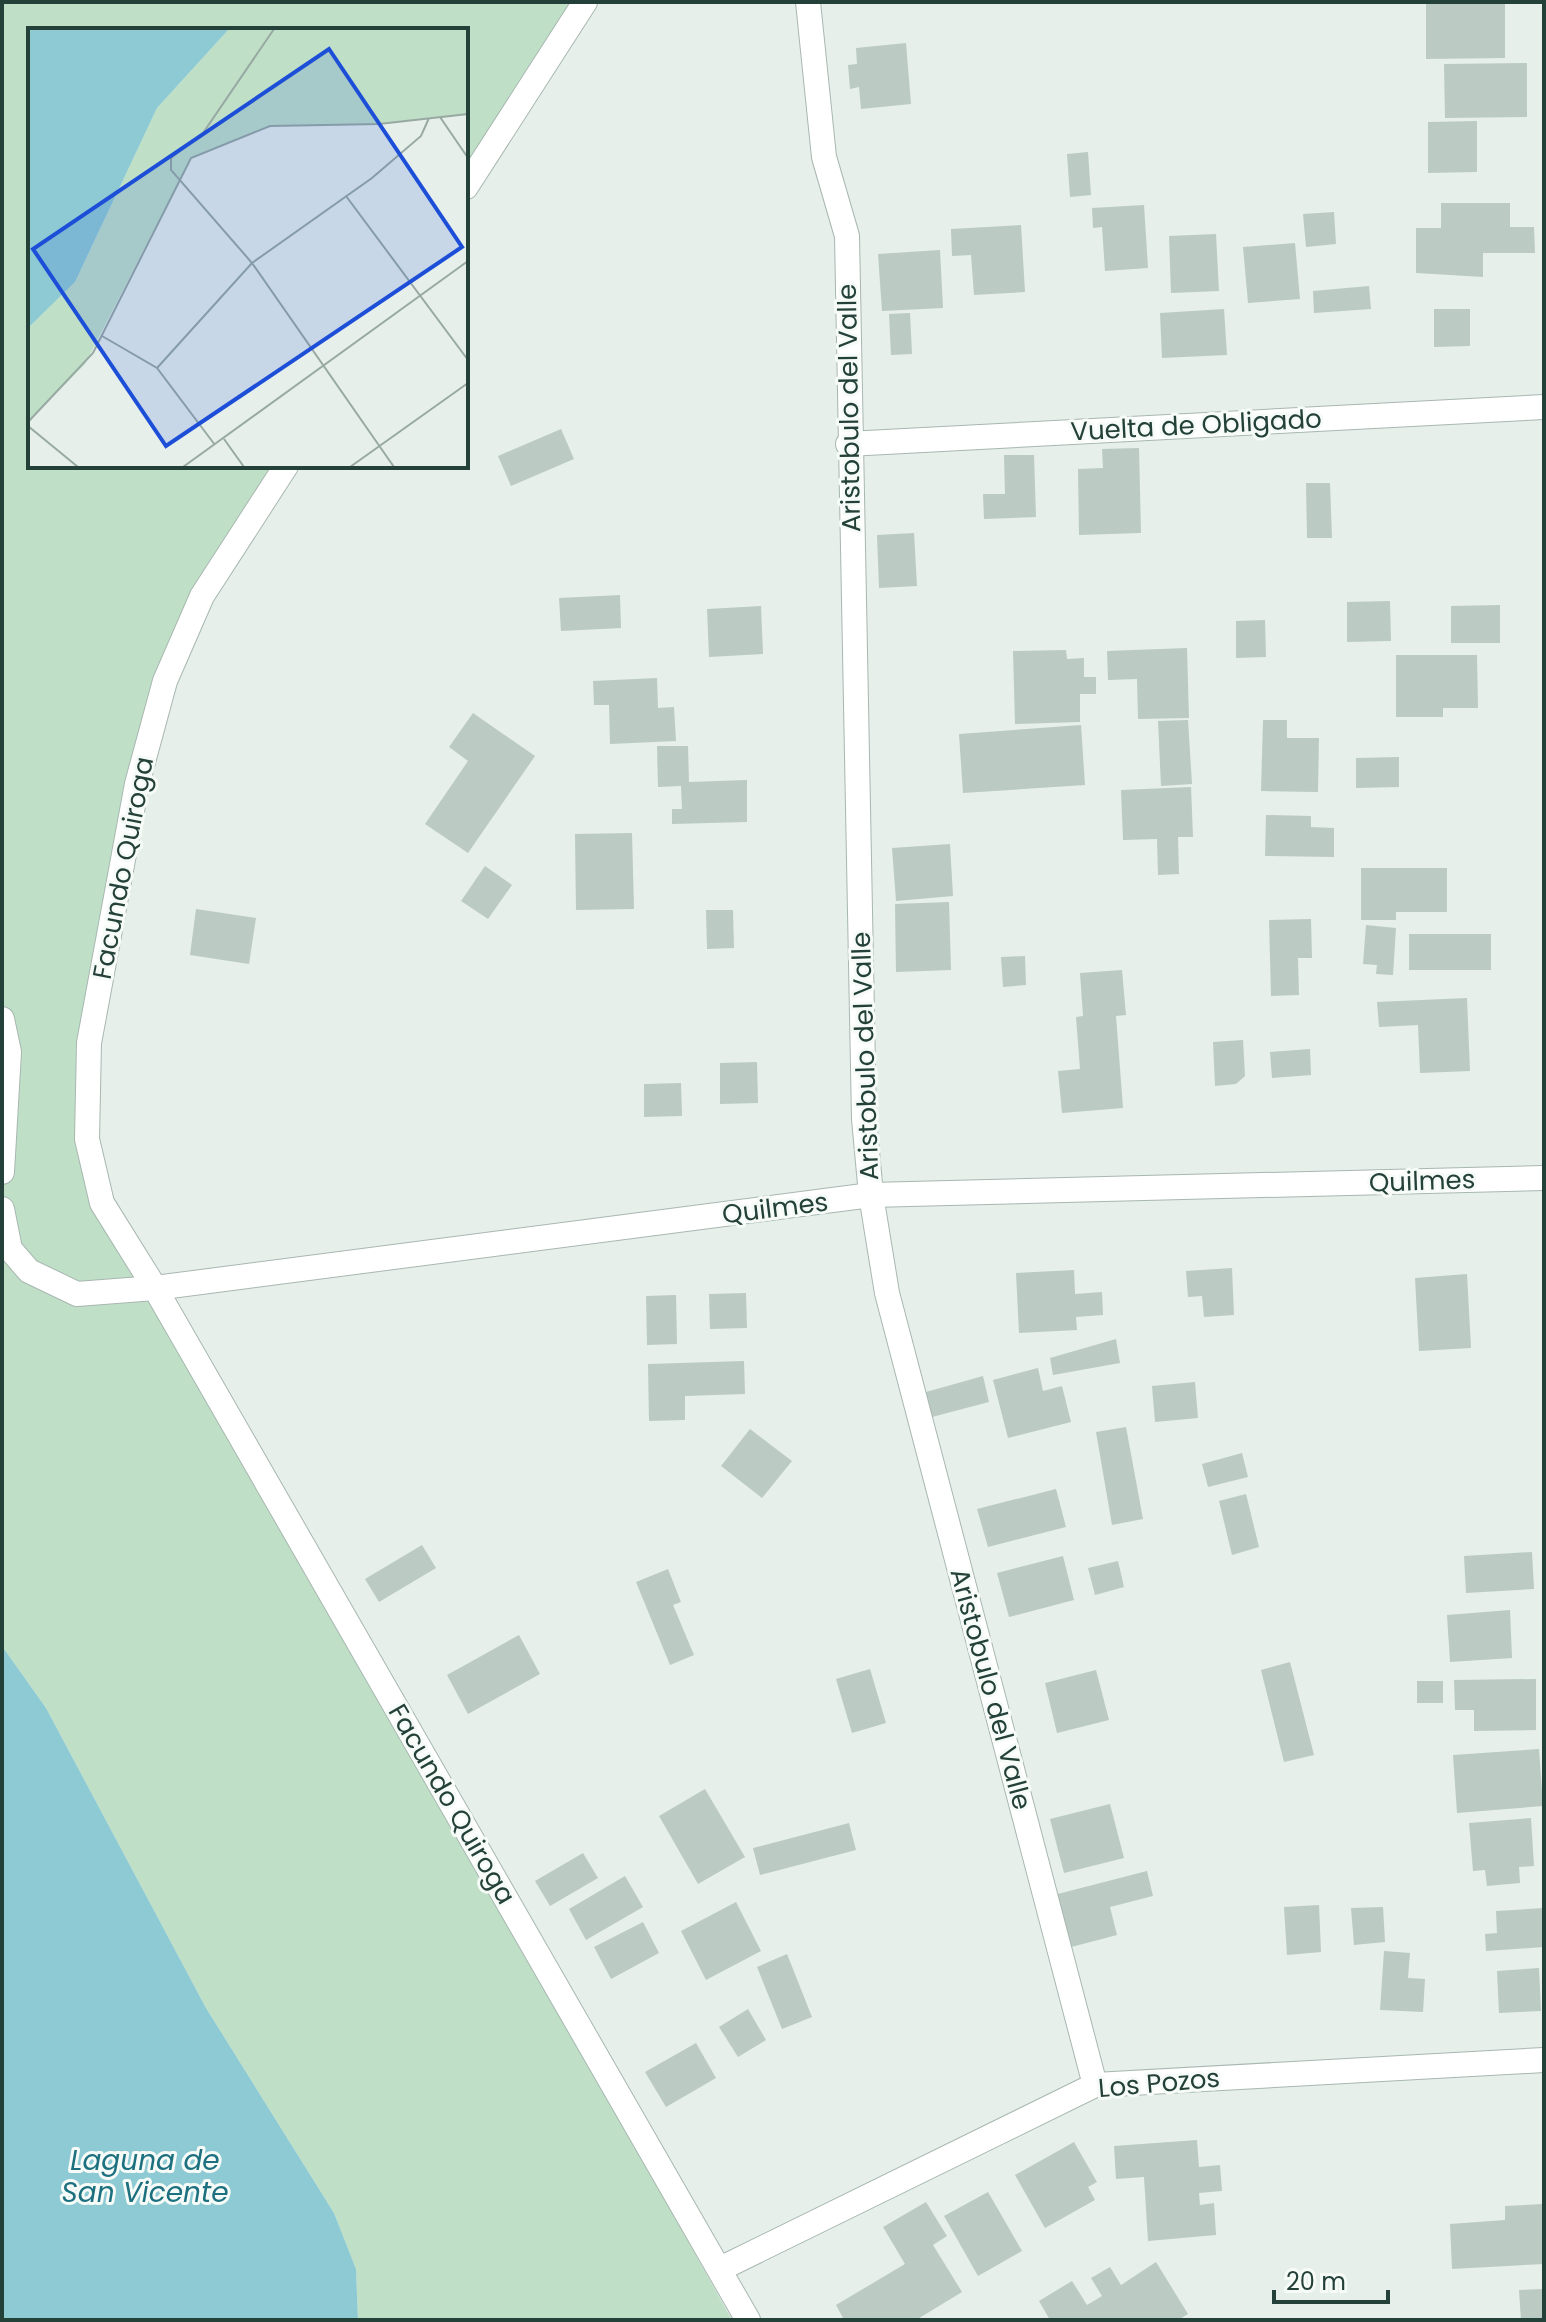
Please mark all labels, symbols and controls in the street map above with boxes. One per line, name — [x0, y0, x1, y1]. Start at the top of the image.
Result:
inset map — [28, 28, 468, 468]
street label: Aristobulo del Valle — [829, 283, 869, 533]
street label: Vuelta de Obligado — [1069, 400, 1323, 450]
street label: Facundo Quiroga — [84, 754, 162, 982]
street label: Aristobulo del Valle — [843, 931, 887, 1181]
street label: Quilmes — [1368, 1161, 1476, 1201]
street label: Quilmes — [720, 1184, 830, 1232]
street label: Aristobulo del Valle — [941, 1564, 1041, 1814]
street label: Facundo Quiroga — [380, 1697, 524, 1911]
street label: Los Pozos — [1097, 2060, 1221, 2106]
water label: Laguna de San Vicente — [61, 2141, 229, 2212]
scale bar — [1274, 2254, 1388, 2304]
text: 20 m — [1286, 2265, 1346, 2298]

